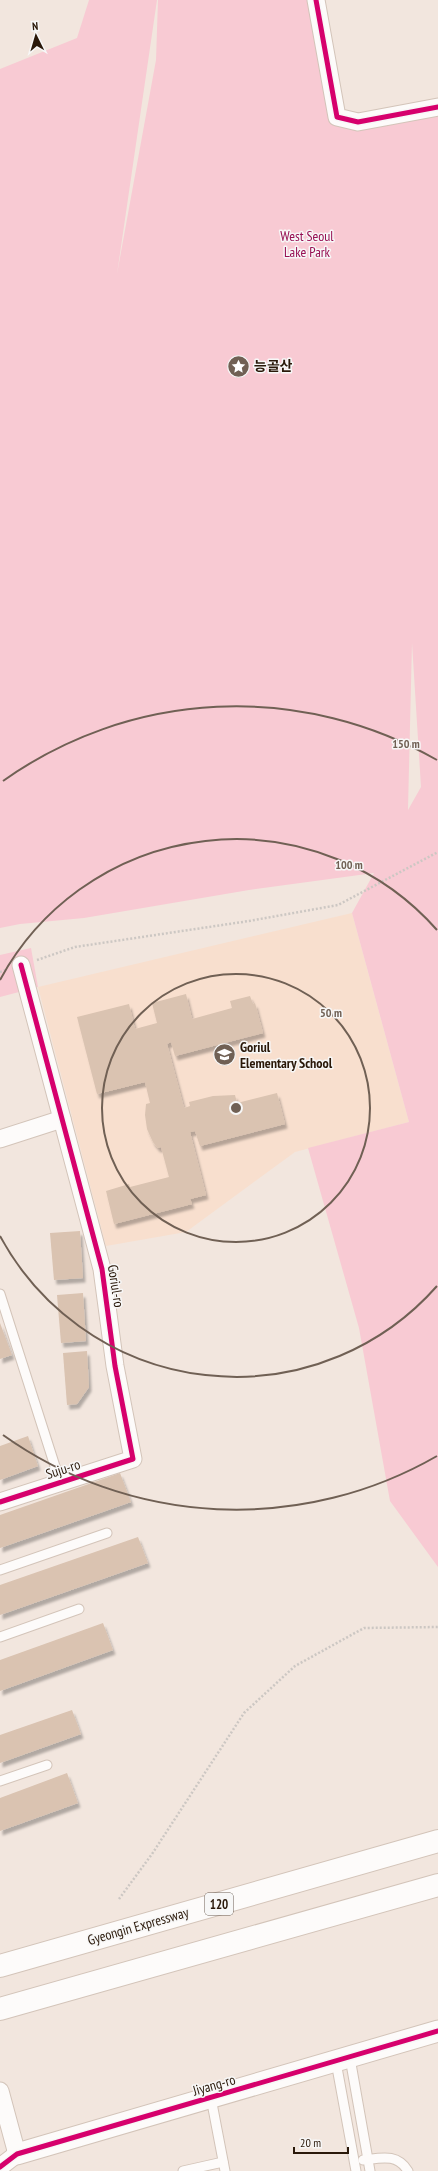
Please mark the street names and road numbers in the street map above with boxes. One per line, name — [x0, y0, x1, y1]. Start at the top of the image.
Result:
street label: Goriul-ro — [104, 1263, 128, 1309]
street label: Suju-ro — [44, 1455, 82, 1483]
road number: 120 — [205, 1893, 233, 1915]
street label: Gyeongin Expressway — [85, 1903, 191, 1949]
street label: Jiyang-ro — [190, 2070, 237, 2100]

